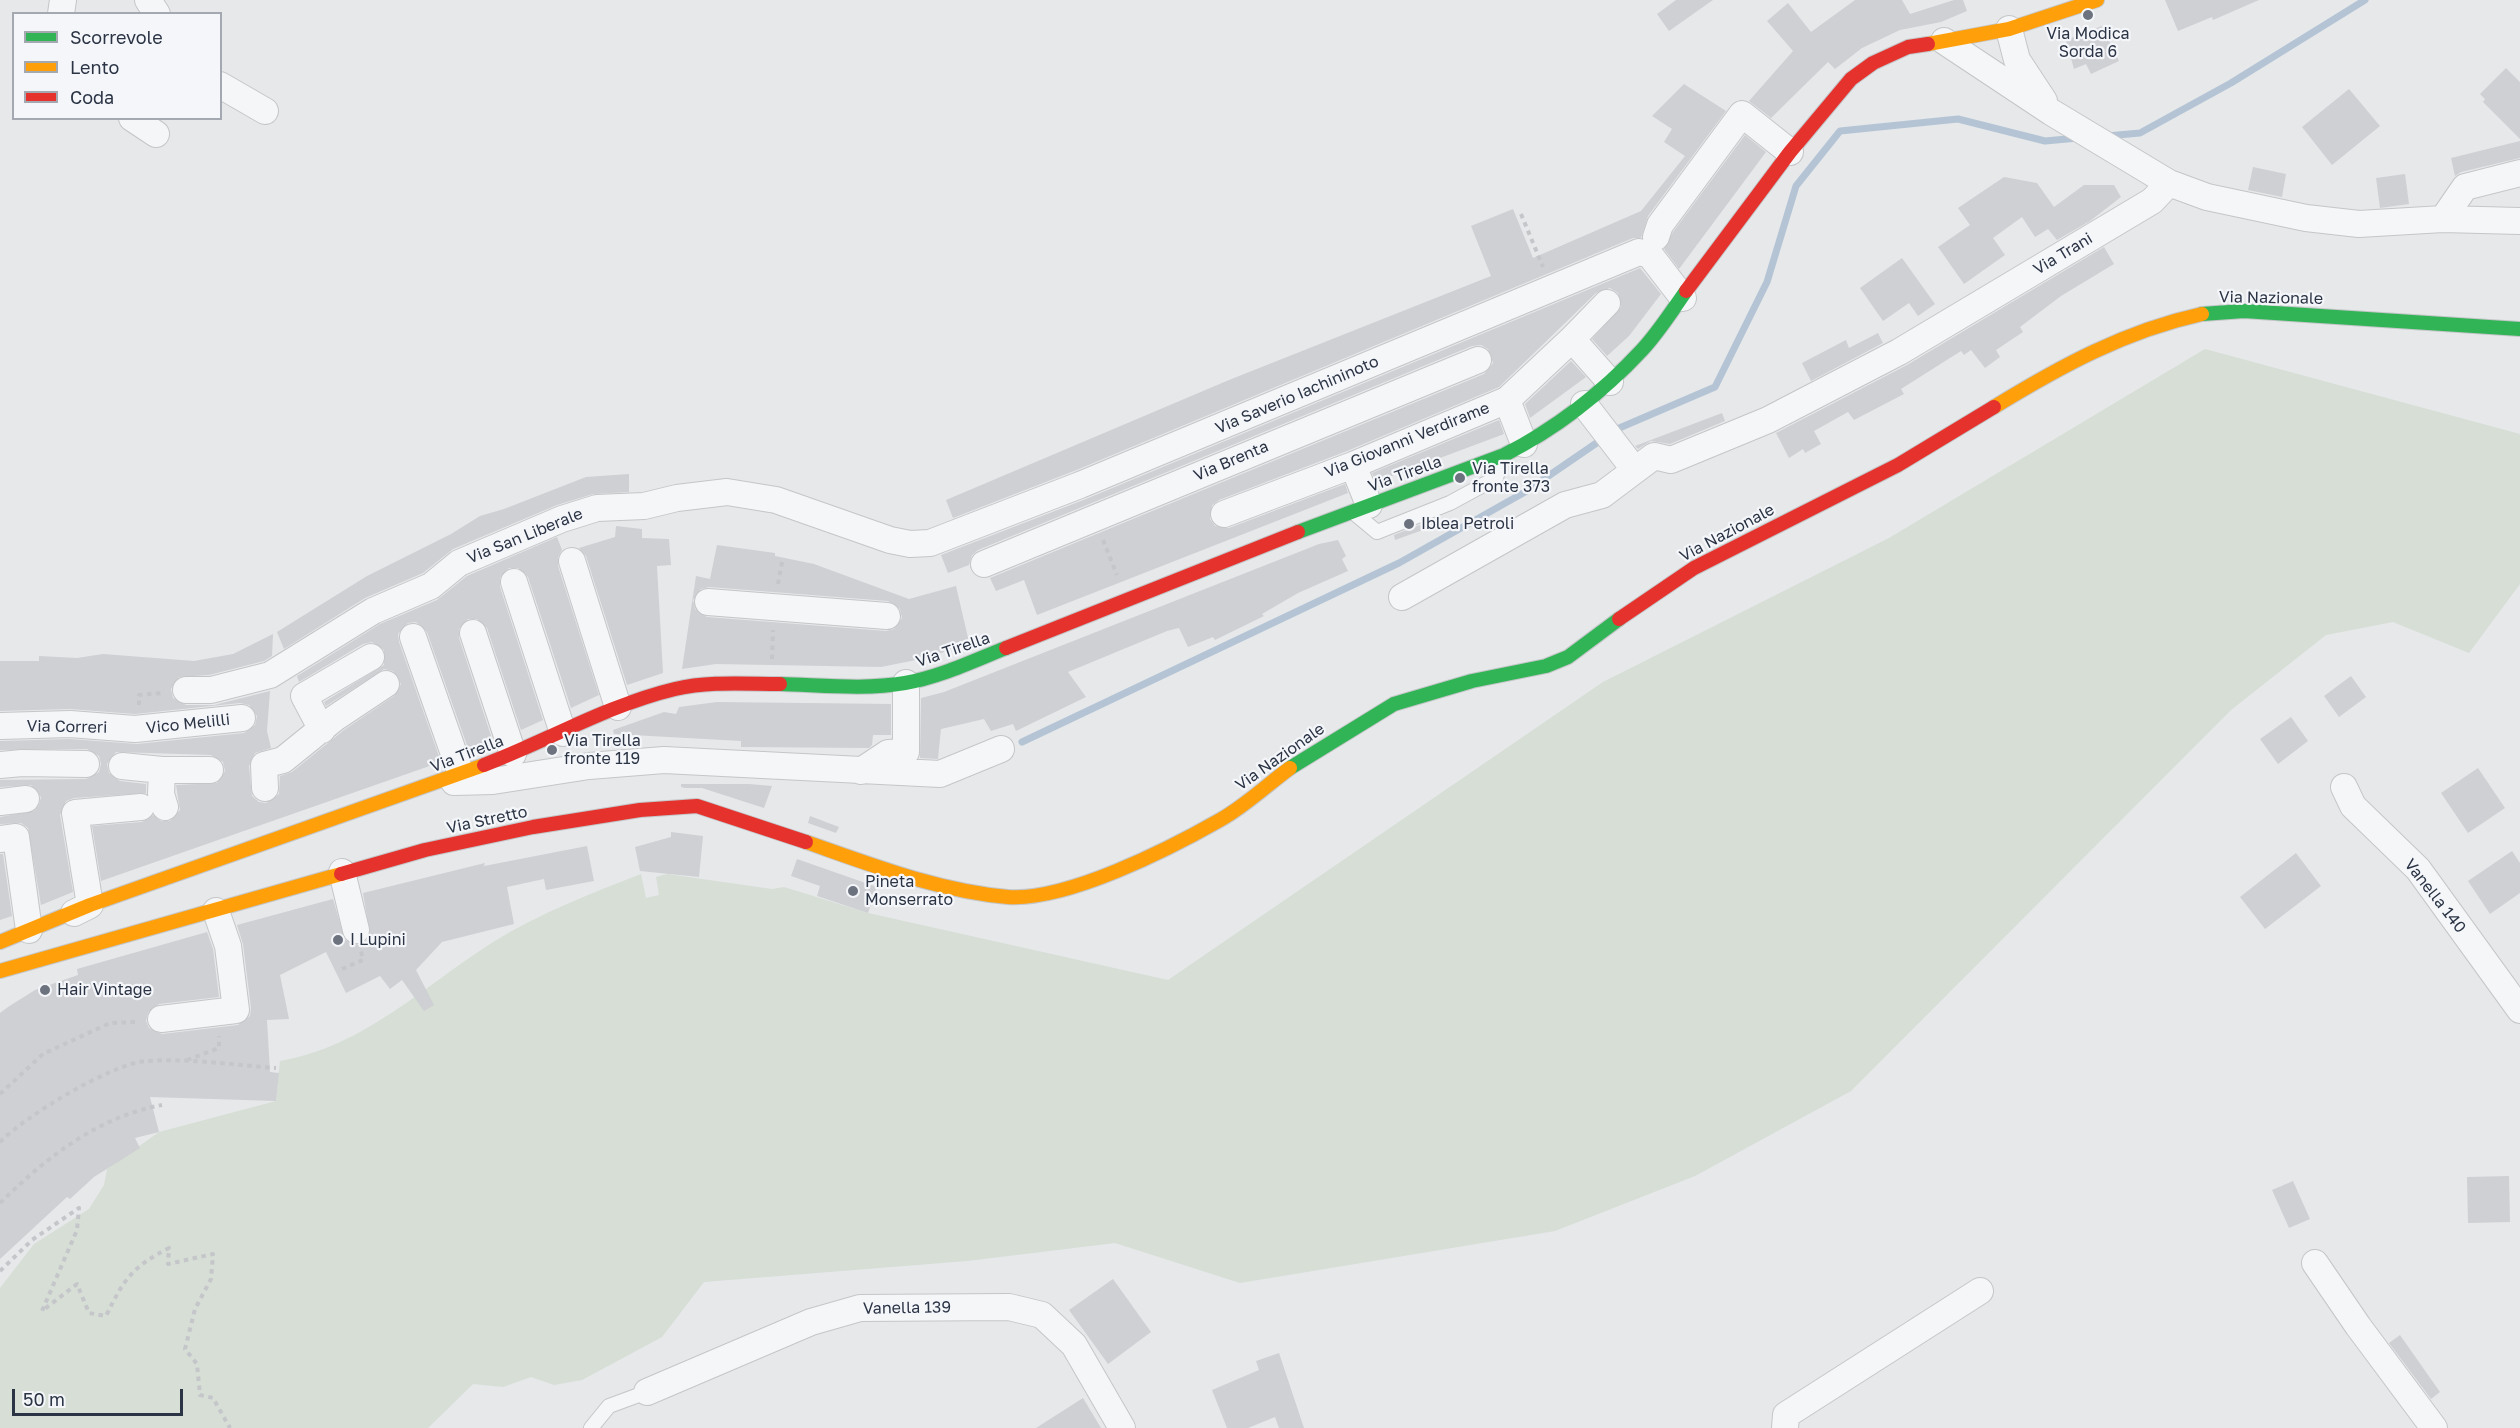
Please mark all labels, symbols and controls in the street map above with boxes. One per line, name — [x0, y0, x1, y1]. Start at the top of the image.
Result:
marker: Via Modica Sorda 6 — [2081, 8, 2095, 22]
legend — [12, 12, 222, 120]
place label: Via Modica Sorda 6 — [2046, 24, 2130, 62]
text: Scorrevole — [70, 26, 163, 48]
text: Lento — [70, 56, 119, 78]
text: Coda — [70, 86, 114, 108]
street label: Via Trani — [2030, 229, 2096, 279]
street label: Via Nazionale — [2219, 287, 2323, 309]
street label: Via Saverio Iachininoto — [1212, 352, 1382, 438]
street label: Via Giovanni Verdirame — [1322, 398, 1492, 482]
street label: Via Brenta — [1191, 437, 1271, 485]
street label: Via Tirella — [1366, 452, 1444, 496]
place label: Via Tirella fronte 373 — [1472, 459, 1550, 497]
marker: Via Tirella fronte 373 — [1453, 471, 1467, 485]
street label: Via Nazionale — [1676, 500, 1778, 566]
street label: Via San Liberale — [464, 504, 586, 568]
place label: Iblea Petroli — [1421, 514, 1514, 534]
marker: Iblea Petroli — [1402, 517, 1416, 531]
street label: Via Tirella — [914, 628, 992, 672]
street label: Vico Melilli — [145, 710, 231, 738]
street label: Via Correri — [27, 717, 107, 737]
street label: Via Nazionale — [1232, 719, 1328, 795]
street label: Via Tirella — [428, 731, 506, 777]
place label: Via Tirella fronte 119 — [564, 731, 641, 769]
marker: Via Tirella fronte 119 — [545, 743, 559, 757]
street label: Via Stretto — [445, 802, 529, 838]
street label: Vanella 140 — [2400, 855, 2470, 937]
place label: Pineta Monserrato — [865, 872, 953, 910]
marker: Pineta Monserrato — [846, 884, 860, 898]
place label: I Lupini — [350, 930, 406, 950]
marker: I Lupini — [331, 933, 345, 947]
place label: Hair Vintage — [57, 980, 152, 1000]
marker: Hair Vintage — [38, 983, 52, 997]
street label: Vanella 139 — [863, 1298, 951, 1318]
scale bar — [15, 1377, 186, 1415]
text: 50 m — [23, 1388, 65, 1410]

